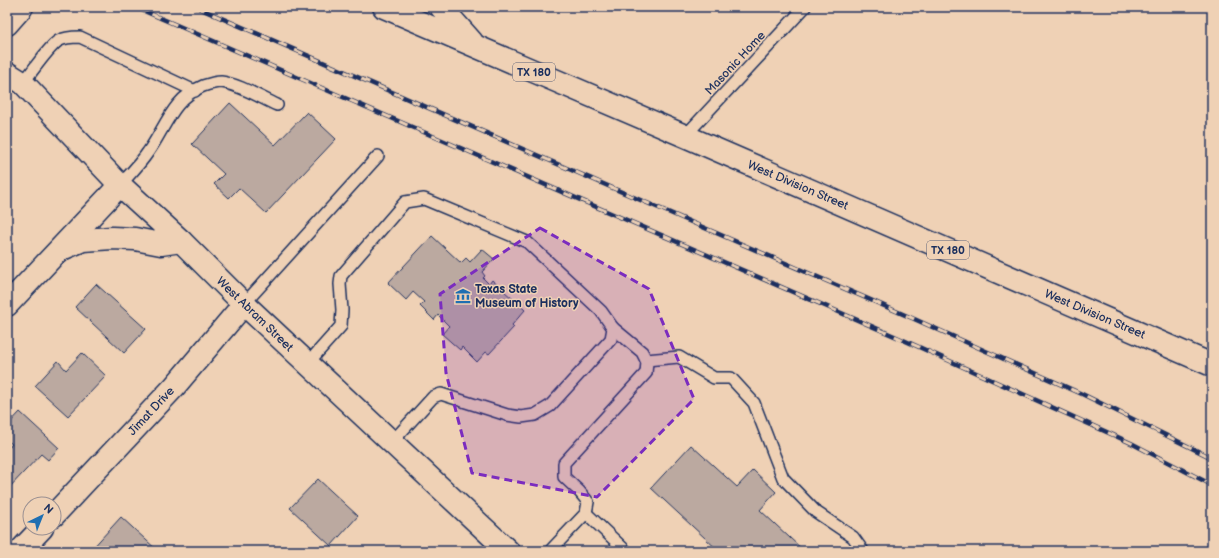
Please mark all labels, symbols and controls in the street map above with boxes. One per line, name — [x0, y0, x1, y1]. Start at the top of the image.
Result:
street label: Masonic Home — [702, 28, 769, 98]
road number: TX 180 — [513, 63, 555, 81]
street label: West Division Street — [745, 157, 851, 214]
road number: TX 180 — [927, 241, 969, 259]
street label: West Abram Street — [213, 274, 296, 355]
place label: Texas State Museum of History — [475, 282, 579, 311]
street label: West Division Street — [1042, 286, 1148, 343]
museum icon: Texas State Museum of History — [454, 287, 472, 305]
street label: Jimat Drive — [125, 384, 178, 439]
north arrow — [22, 496, 62, 536]
text: N — [41, 501, 56, 517]

